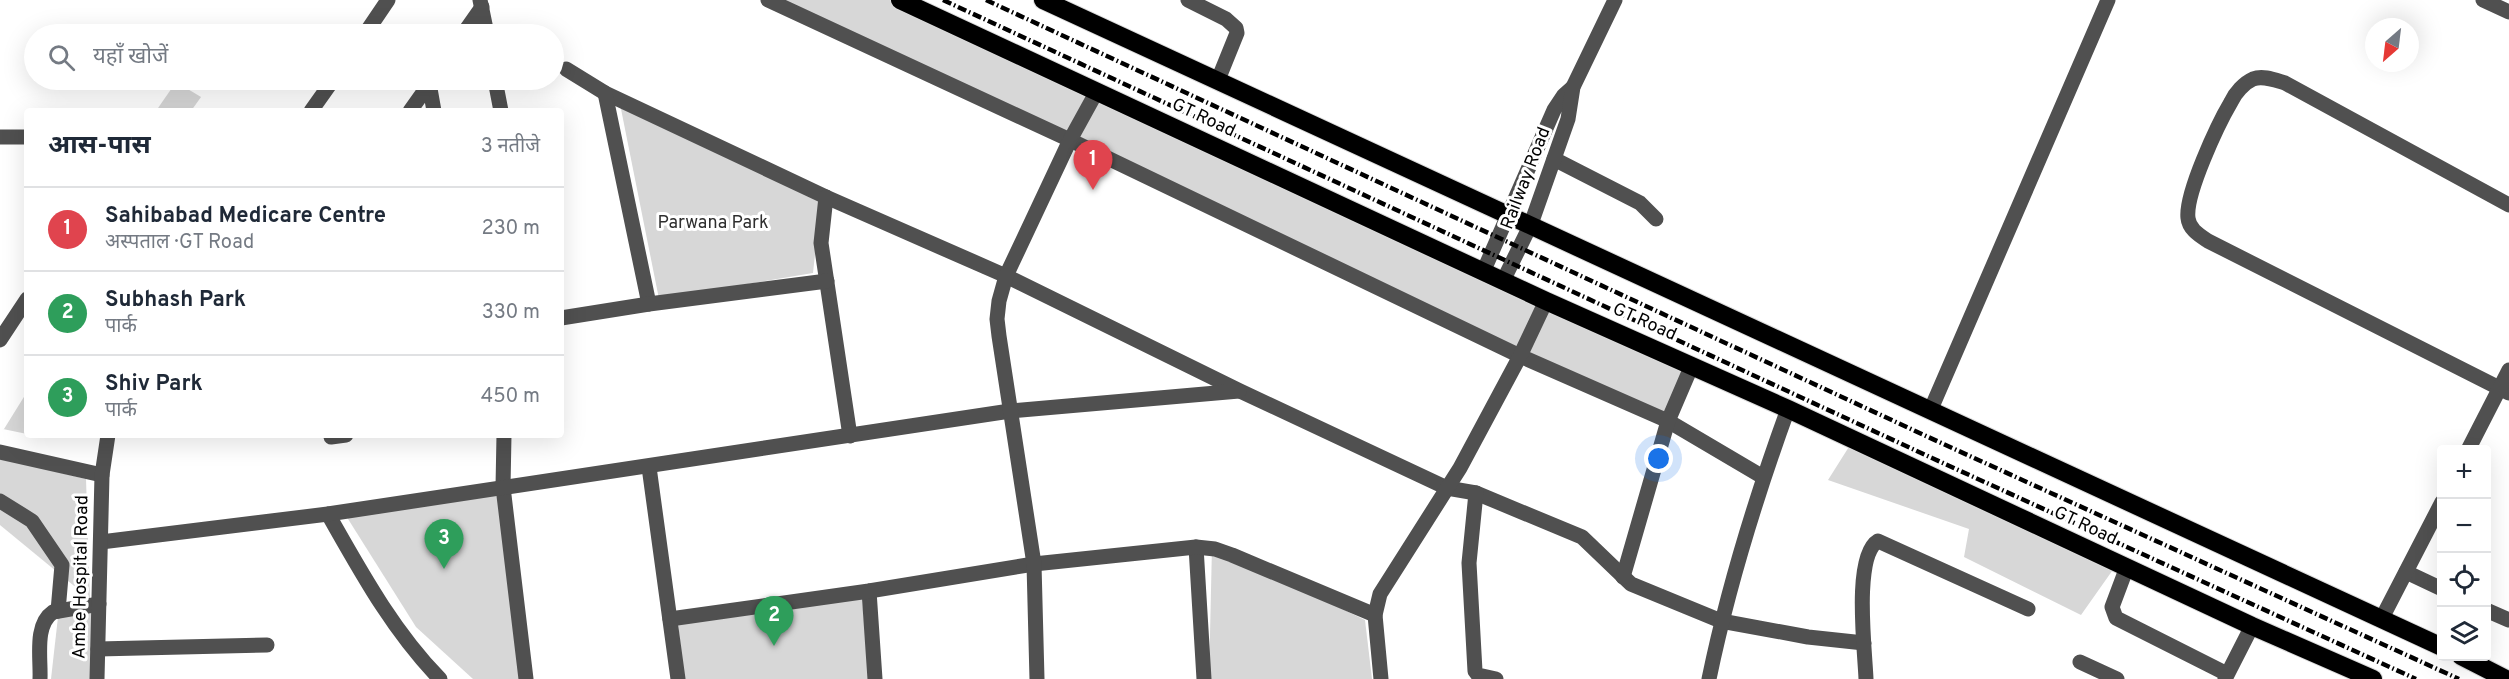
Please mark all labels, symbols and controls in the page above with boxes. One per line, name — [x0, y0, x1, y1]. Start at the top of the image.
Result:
north arrow — [2365, 18, 2419, 72]
search box — [24, 24, 564, 90]
icon: search — [45, 41, 78, 74]
text: यहाँ खोजें — [93, 44, 168, 71]
street label: GT Road — [1168, 94, 1239, 143]
street label: Railway Road — [1496, 124, 1557, 233]
text: आस-पास — [48, 130, 151, 163]
text: 3 नतीजे — [481, 134, 540, 160]
pin: 1 — [1074, 140, 1112, 190]
text: Sahibabad Medicare Centre — [105, 203, 386, 230]
park label: Parwana Park — [657, 212, 769, 235]
text: 1 — [64, 216, 72, 242]
text: 230 m — [481, 216, 540, 242]
text: अस्पताल · GT Road — [105, 230, 254, 256]
text: Subhash Park — [105, 287, 246, 314]
street label: GT Road — [1609, 298, 1680, 347]
text: 2 — [61, 300, 74, 326]
text: 330 m — [482, 300, 540, 326]
text: पार्क — [105, 314, 137, 340]
text: Shiv Park — [105, 371, 203, 398]
text: 3 — [62, 384, 74, 410]
text: 450 m — [481, 384, 540, 410]
text: पार्क — [105, 398, 137, 424]
your location — [1644, 444, 1673, 473]
map controls — [2437, 445, 2491, 661]
button: + — [2437, 445, 2491, 499]
street label: Ambe Hospital Road — [69, 495, 94, 659]
button: − — [2437, 499, 2491, 553]
street label: GT Road — [2050, 502, 2121, 551]
pin: 3 — [424, 520, 464, 569]
button: locate — [2437, 553, 2491, 607]
pin: 2 — [754, 596, 794, 646]
button: layers — [2437, 607, 2491, 661]

